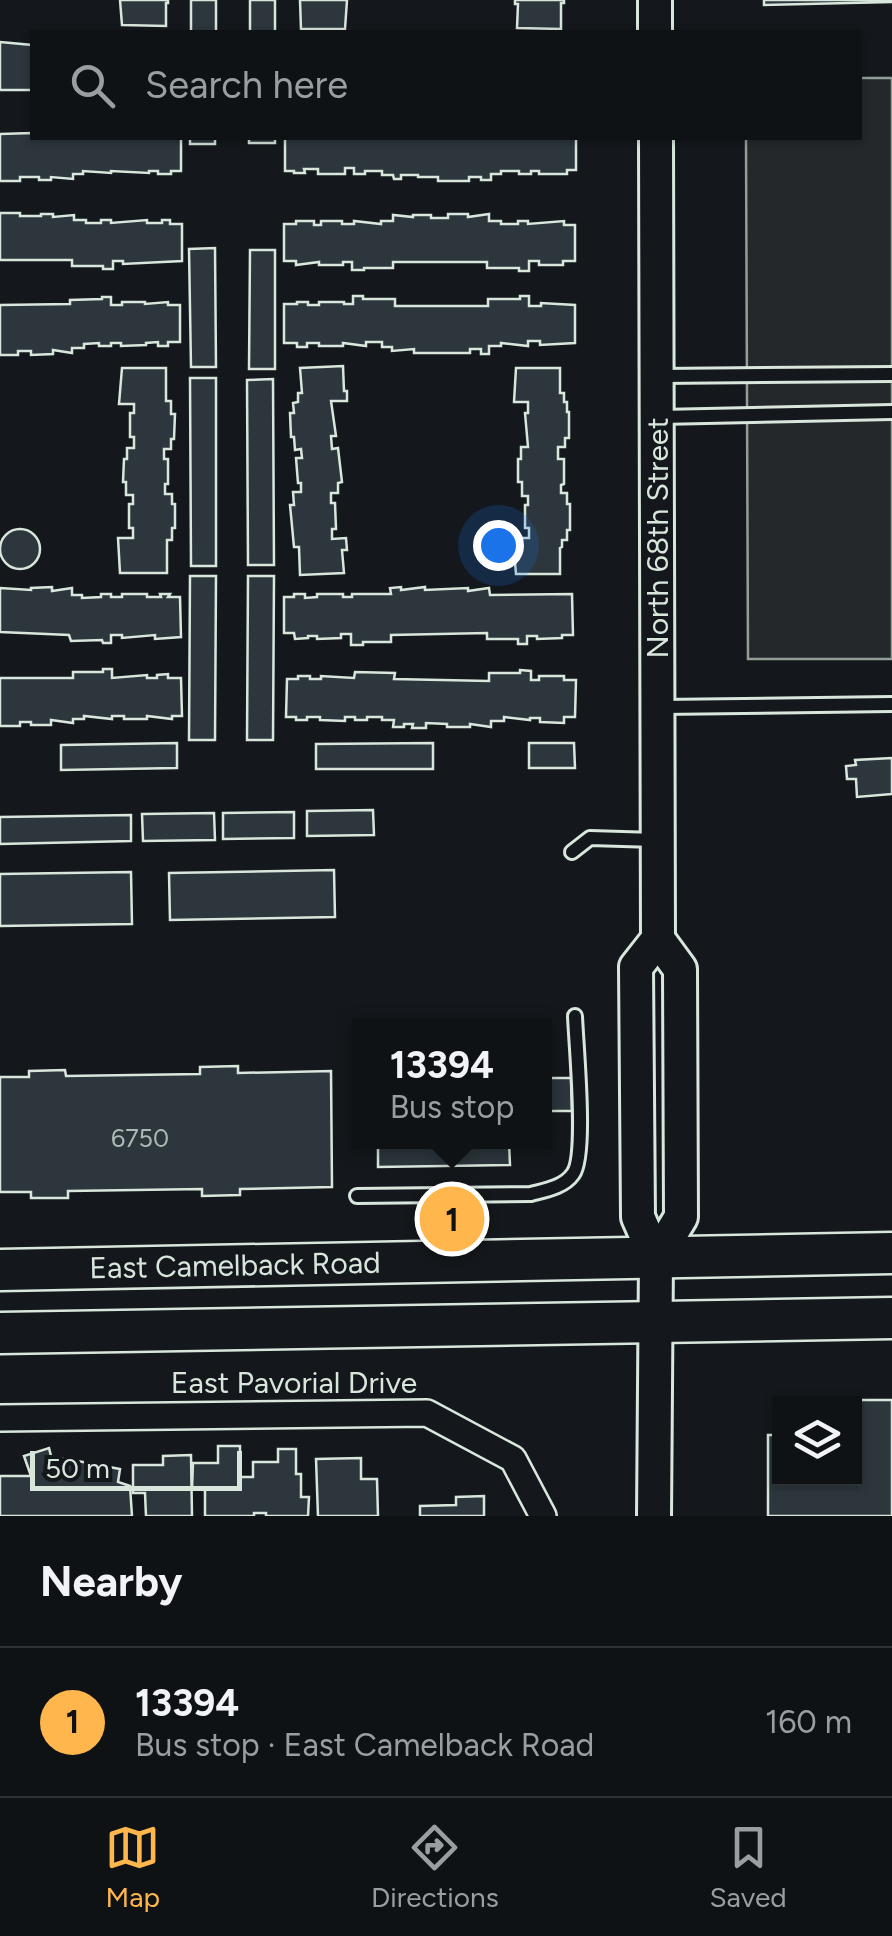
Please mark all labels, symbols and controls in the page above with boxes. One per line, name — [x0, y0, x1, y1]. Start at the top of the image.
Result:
search box — [30, 30, 862, 140]
icon: search — [65, 58, 120, 113]
text: Search here — [145, 62, 348, 108]
street label: North 68th Street — [639, 417, 676, 659]
your location — [473, 520, 524, 571]
popup — [352, 1019, 552, 1149]
text: 13394 — [390, 1042, 494, 1088]
text: Bus stop — [390, 1088, 514, 1126]
house number: 6750 — [111, 1123, 169, 1153]
pin: 1 — [420, 1182, 484, 1256]
street label: East Camelback Road — [89, 1244, 381, 1286]
street label: East Pavorial Drive — [171, 1364, 417, 1401]
map controls — [772, 1396, 862, 1486]
button: layers — [772, 1396, 862, 1486]
scale bar — [30, 1446, 242, 1490]
text: 50 m — [45, 1451, 110, 1485]
text: Nearby — [40, 1556, 182, 1607]
text: 13394 — [135, 1680, 239, 1726]
text: 1 — [66, 1703, 79, 1741]
text: 160 m — [765, 1703, 852, 1741]
text: Bus stop · East Camelback Road — [135, 1726, 594, 1764]
tab: Map — [105, 1820, 160, 1914]
tab: Directions — [371, 1820, 499, 1914]
tab: Saved — [709, 1820, 787, 1914]

